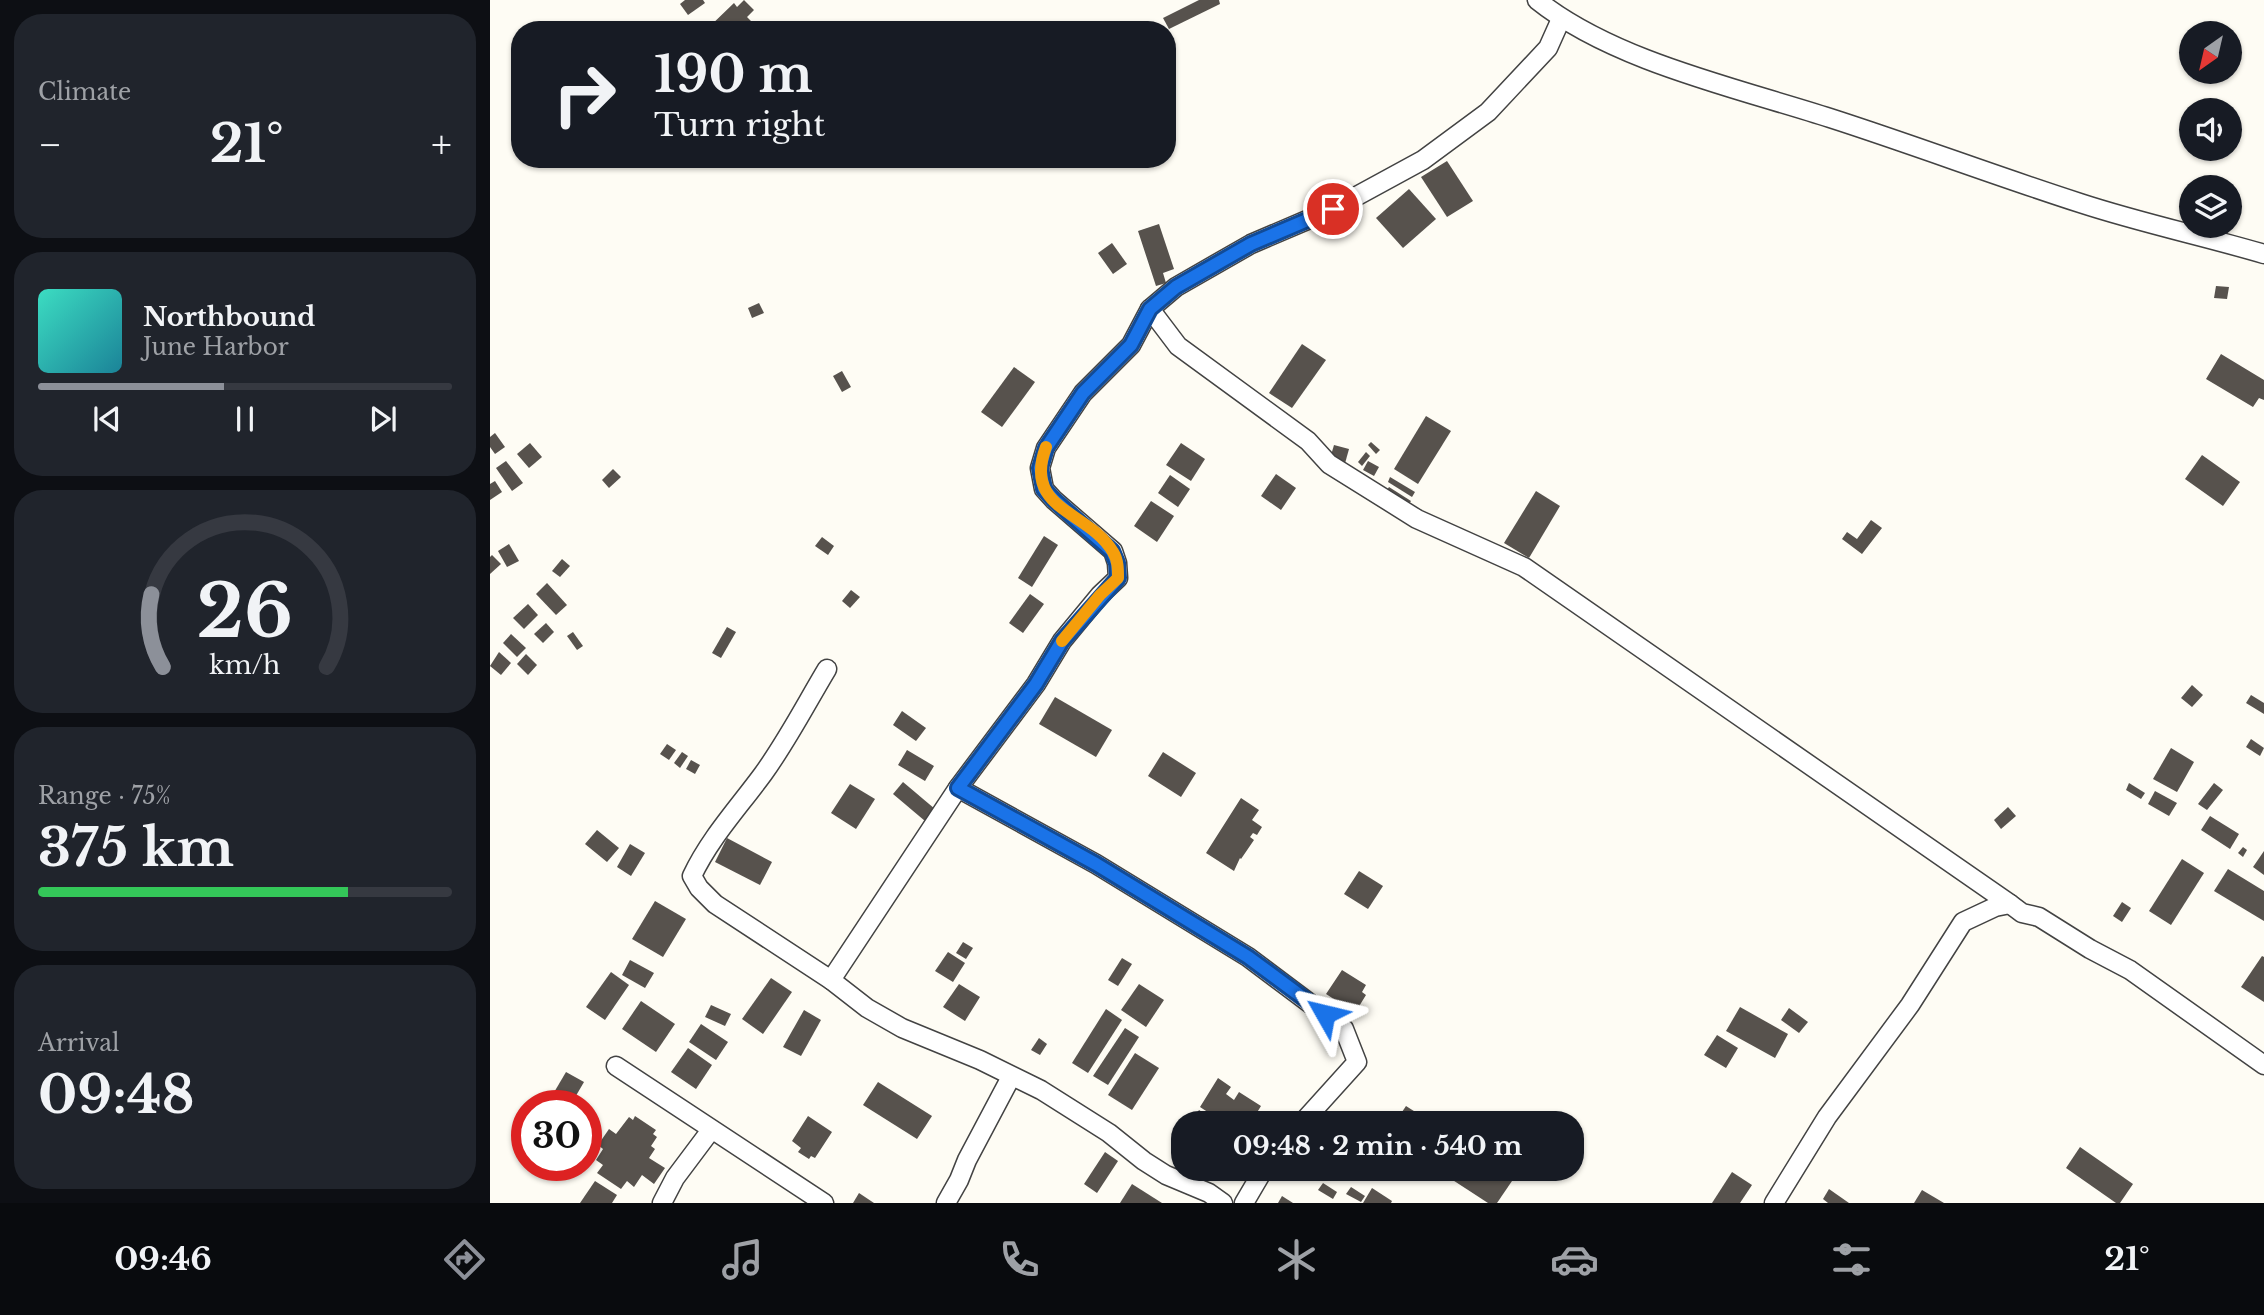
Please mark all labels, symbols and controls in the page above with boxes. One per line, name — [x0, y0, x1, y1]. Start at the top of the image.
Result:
north arrow — [2179, 21, 2242, 84]
map controls — [2179, 21, 2242, 238]
text: 190 m — [654, 44, 813, 105]
icon: right — [539, 49, 630, 140]
text: Climate — [38, 78, 131, 106]
button: sound — [2179, 98, 2242, 161]
text: Turn right — [654, 105, 825, 145]
text: 21° — [210, 112, 284, 176]
text: − — [38, 121, 62, 168]
text: + — [431, 121, 452, 168]
button: layers — [2179, 175, 2242, 238]
pin — [1303, 179, 1363, 239]
icon: arrive — [1314, 190, 1352, 228]
text: Northbound — [143, 301, 315, 333]
text: June Harbor — [143, 333, 289, 361]
icon: previous — [88, 400, 126, 438]
icon: pause — [226, 400, 264, 438]
icon: next — [364, 400, 402, 438]
text: 26 — [197, 567, 293, 658]
text: km/h — [210, 650, 280, 681]
text: Range · 75% — [38, 782, 171, 810]
text: 375 km — [38, 816, 234, 880]
position arrow — [1288, 977, 1362, 1051]
text: Arrival — [38, 1029, 119, 1057]
text: 09:48 — [38, 1063, 195, 1127]
speed limit sign: 30 — [511, 1090, 602, 1181]
text: 09:48 · 2 min · 540 m — [1233, 1130, 1522, 1162]
icon: directions — [440, 1235, 489, 1284]
icon: music — [718, 1235, 767, 1284]
icon: phone — [995, 1235, 1044, 1284]
icon: climate — [1272, 1235, 1321, 1284]
icon: car — [1550, 1235, 1599, 1284]
icon: filters — [1827, 1235, 1876, 1284]
text: 09:46 — [114, 1239, 212, 1279]
text: 21° — [2104, 1239, 2150, 1279]

